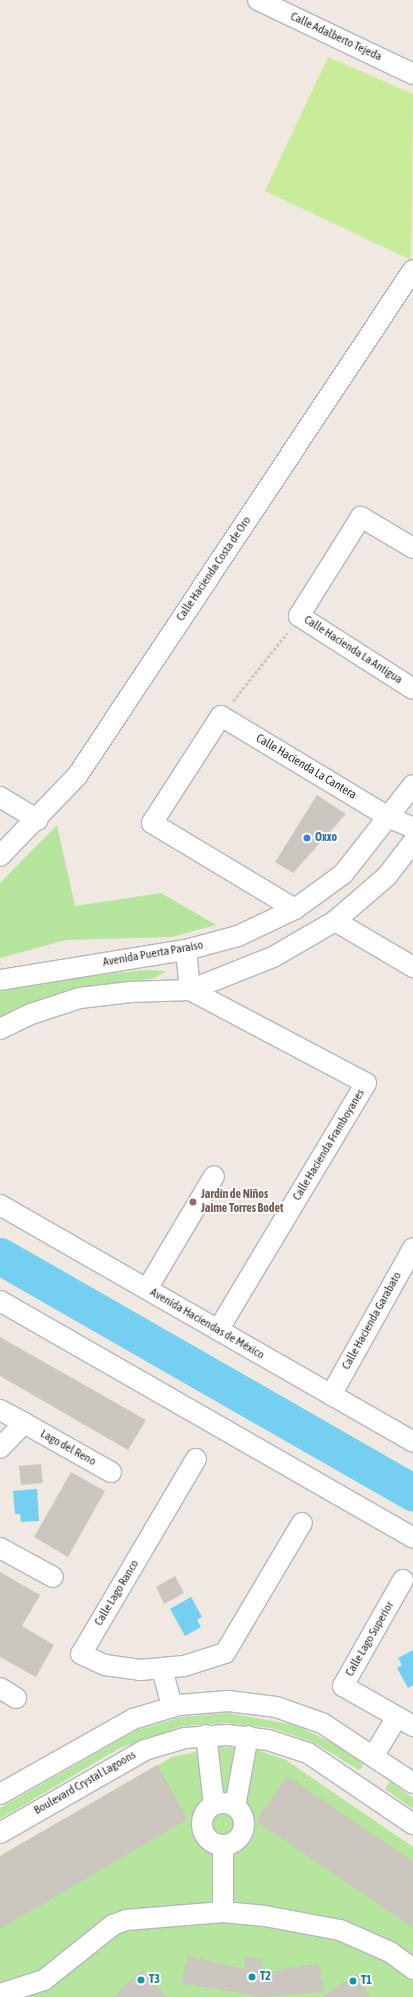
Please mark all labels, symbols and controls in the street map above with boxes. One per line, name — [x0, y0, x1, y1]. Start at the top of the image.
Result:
street label: Calle Adalberto Tejeda — [288, 10, 384, 64]
street label: Calle Hacienda Costa de Oro — [174, 514, 254, 624]
street label: Calle Hacienda La Antigua — [301, 613, 405, 687]
street label: Calle Hacienda La Cantera — [253, 731, 359, 803]
place label: Oxxo — [315, 831, 337, 845]
marker: Oxxo — [302, 833, 312, 843]
street label: Avenida Puerta Paraíso — [102, 938, 204, 970]
street label: Calle Hacienda Framboyanes — [290, 1087, 368, 1203]
place label: Jardín de Niños Jaime Torres Bodet — [201, 1188, 283, 1216]
marker: Jardín de Niños Jaime Torres Bodet — [188, 1197, 198, 1207]
street label: Calle Hacienda Garabato — [339, 1270, 405, 1372]
street label: Avenida Haciendas de México — [147, 1285, 267, 1363]
street label: Lago del Reno — [38, 1427, 98, 1469]
street label: Calle Lago Ranco — [92, 1557, 142, 1629]
street label: Calle Lago Superior — [343, 1599, 397, 1679]
street label: Boulevard Crystal Lagoons — [31, 1748, 139, 1818]
place label: T2 — [260, 1970, 271, 1984]
marker: T2 — [247, 1972, 257, 1982]
place label: T3 — [149, 1973, 160, 1987]
place label: T1 — [361, 1974, 372, 1988]
marker: T3 — [136, 1975, 146, 1985]
marker: T1 — [348, 1976, 358, 1986]

